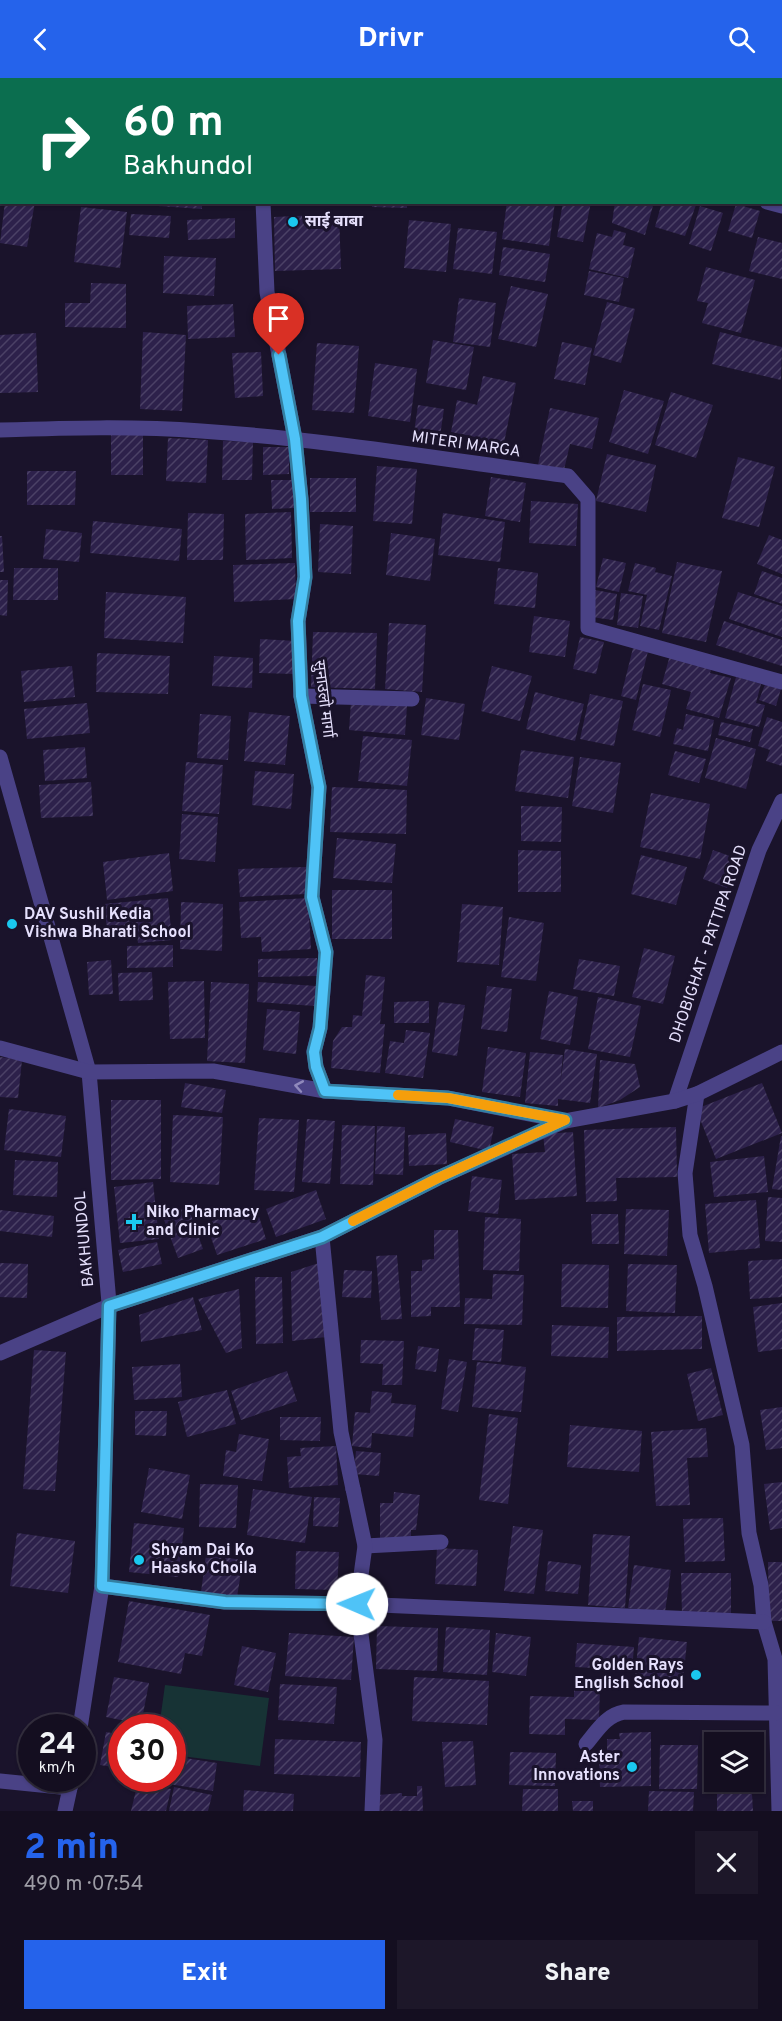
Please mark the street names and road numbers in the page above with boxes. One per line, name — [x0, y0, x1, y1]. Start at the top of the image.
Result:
street label: MITERI MARGA — [410, 427, 522, 463]
street label: सुनाउलो मार्गा — [308, 659, 339, 740]
street label: DHOBIGHAT - PATTIPA ROAD — [666, 842, 752, 1046]
street label: BAKHUNDOL — [71, 1190, 99, 1288]

